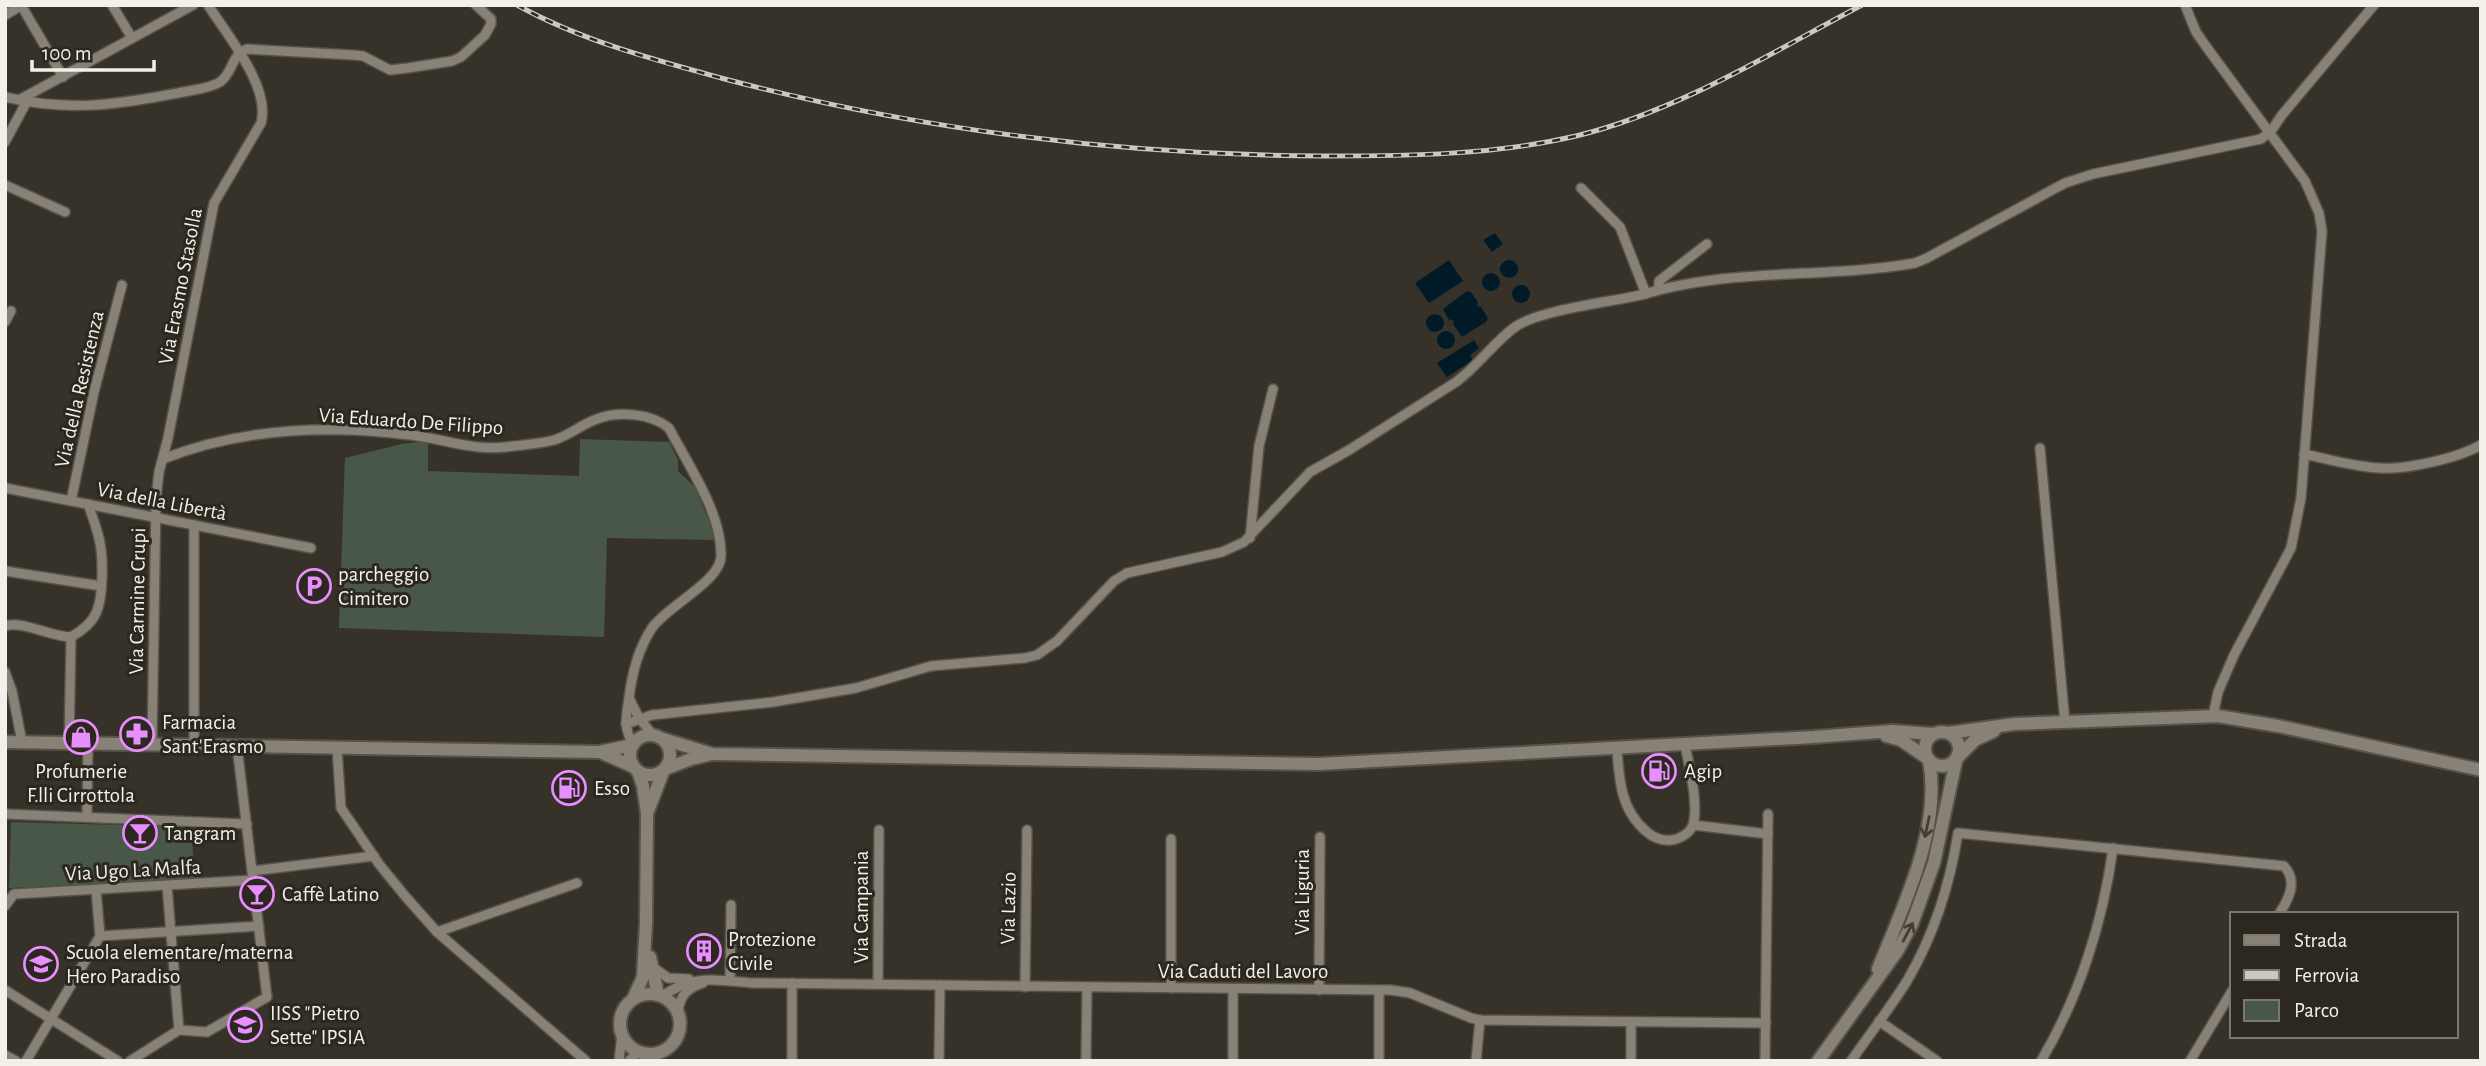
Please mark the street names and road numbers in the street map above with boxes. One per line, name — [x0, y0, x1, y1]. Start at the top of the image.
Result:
street label: Via Erasmo Stasolla — [155, 206, 206, 366]
street label: Via della Resistenza — [51, 308, 108, 470]
street label: Via Eduardo De Filippo — [318, 405, 504, 438]
street label: Via della Libertà — [95, 479, 229, 524]
street label: Via Carmine Crupi — [126, 527, 149, 675]
street label: Via Liguria — [1292, 849, 1313, 935]
street label: Via Campania — [851, 850, 872, 964]
street label: Via Ugo La Malfa — [64, 856, 202, 885]
street label: Via Lazio — [997, 872, 1020, 944]
street label: Via Caduti del Lavoro — [1158, 961, 1328, 982]

